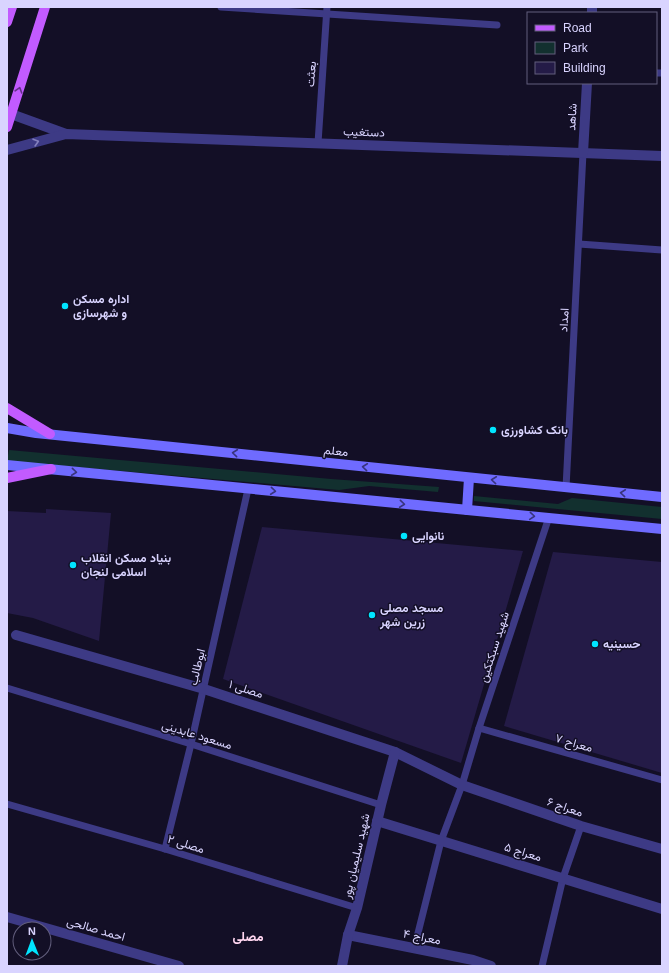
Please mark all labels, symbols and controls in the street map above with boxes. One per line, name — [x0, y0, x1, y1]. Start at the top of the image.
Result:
legend — [527, 12, 657, 84]
text: Road — [563, 21, 592, 35]
text: Park — [563, 41, 589, 55]
street label: بعثت — [303, 61, 319, 87]
text: Building — [563, 61, 606, 75]
one-way arrow — [14, 87, 23, 94]
street label: شاهد — [564, 103, 580, 131]
street label: دستغیب — [343, 124, 385, 140]
one-way arrow — [33, 138, 40, 147]
place label: اداره مسکن و شهرسازی — [73, 292, 129, 321]
marker: اداره مسکن و شهرسازی — [60, 301, 70, 311]
street label: امداد — [556, 308, 572, 332]
place label: بانک کشاورزی — [501, 423, 568, 438]
marker: بانک کشاورزی — [488, 425, 498, 435]
street label: معلم — [323, 443, 349, 460]
one-way arrow — [232, 449, 238, 458]
one-way arrow — [362, 462, 368, 471]
one-way arrow — [71, 467, 77, 476]
one-way arrow — [491, 476, 497, 485]
one-way arrow — [270, 486, 276, 495]
one-way arrow — [620, 489, 626, 498]
one-way arrow — [399, 499, 405, 508]
one-way arrow — [528, 511, 535, 520]
place label: نانوایی — [412, 529, 445, 544]
marker: نانوایی — [399, 531, 409, 541]
place label: بنیاد مسکن انقلاب اسلامی لنجان — [81, 551, 172, 579]
marker: بنیاد مسکن انقلاب اسلامی لنجان — [68, 560, 78, 570]
place label: مسجد مصلی زرین شهر — [379, 601, 444, 630]
marker: مسجد مصلی زرین شهر — [367, 610, 377, 620]
street label: شهید سبکتکین — [476, 610, 513, 684]
place label: حسینیه — [603, 637, 640, 651]
marker: حسینیه — [590, 639, 600, 649]
street label: ابوطالب — [186, 647, 209, 687]
street label: مصلی ۱ — [227, 677, 265, 702]
street label: مسعود عابدینی — [160, 718, 234, 753]
street label: معراح ۷ — [553, 731, 594, 757]
street label: معراج ۶ — [545, 794, 585, 822]
street label: شهید سلیمیان پور — [339, 812, 374, 901]
street label: مصلی ۲ — [166, 832, 206, 857]
street label: معراج ۵ — [502, 840, 543, 866]
street label: احمد صالحی — [65, 914, 127, 945]
north arrow — [12, 921, 52, 961]
text: N — [28, 925, 36, 937]
street label: معراج ۴ — [402, 926, 442, 949]
district label: مصلی — [233, 929, 263, 944]

